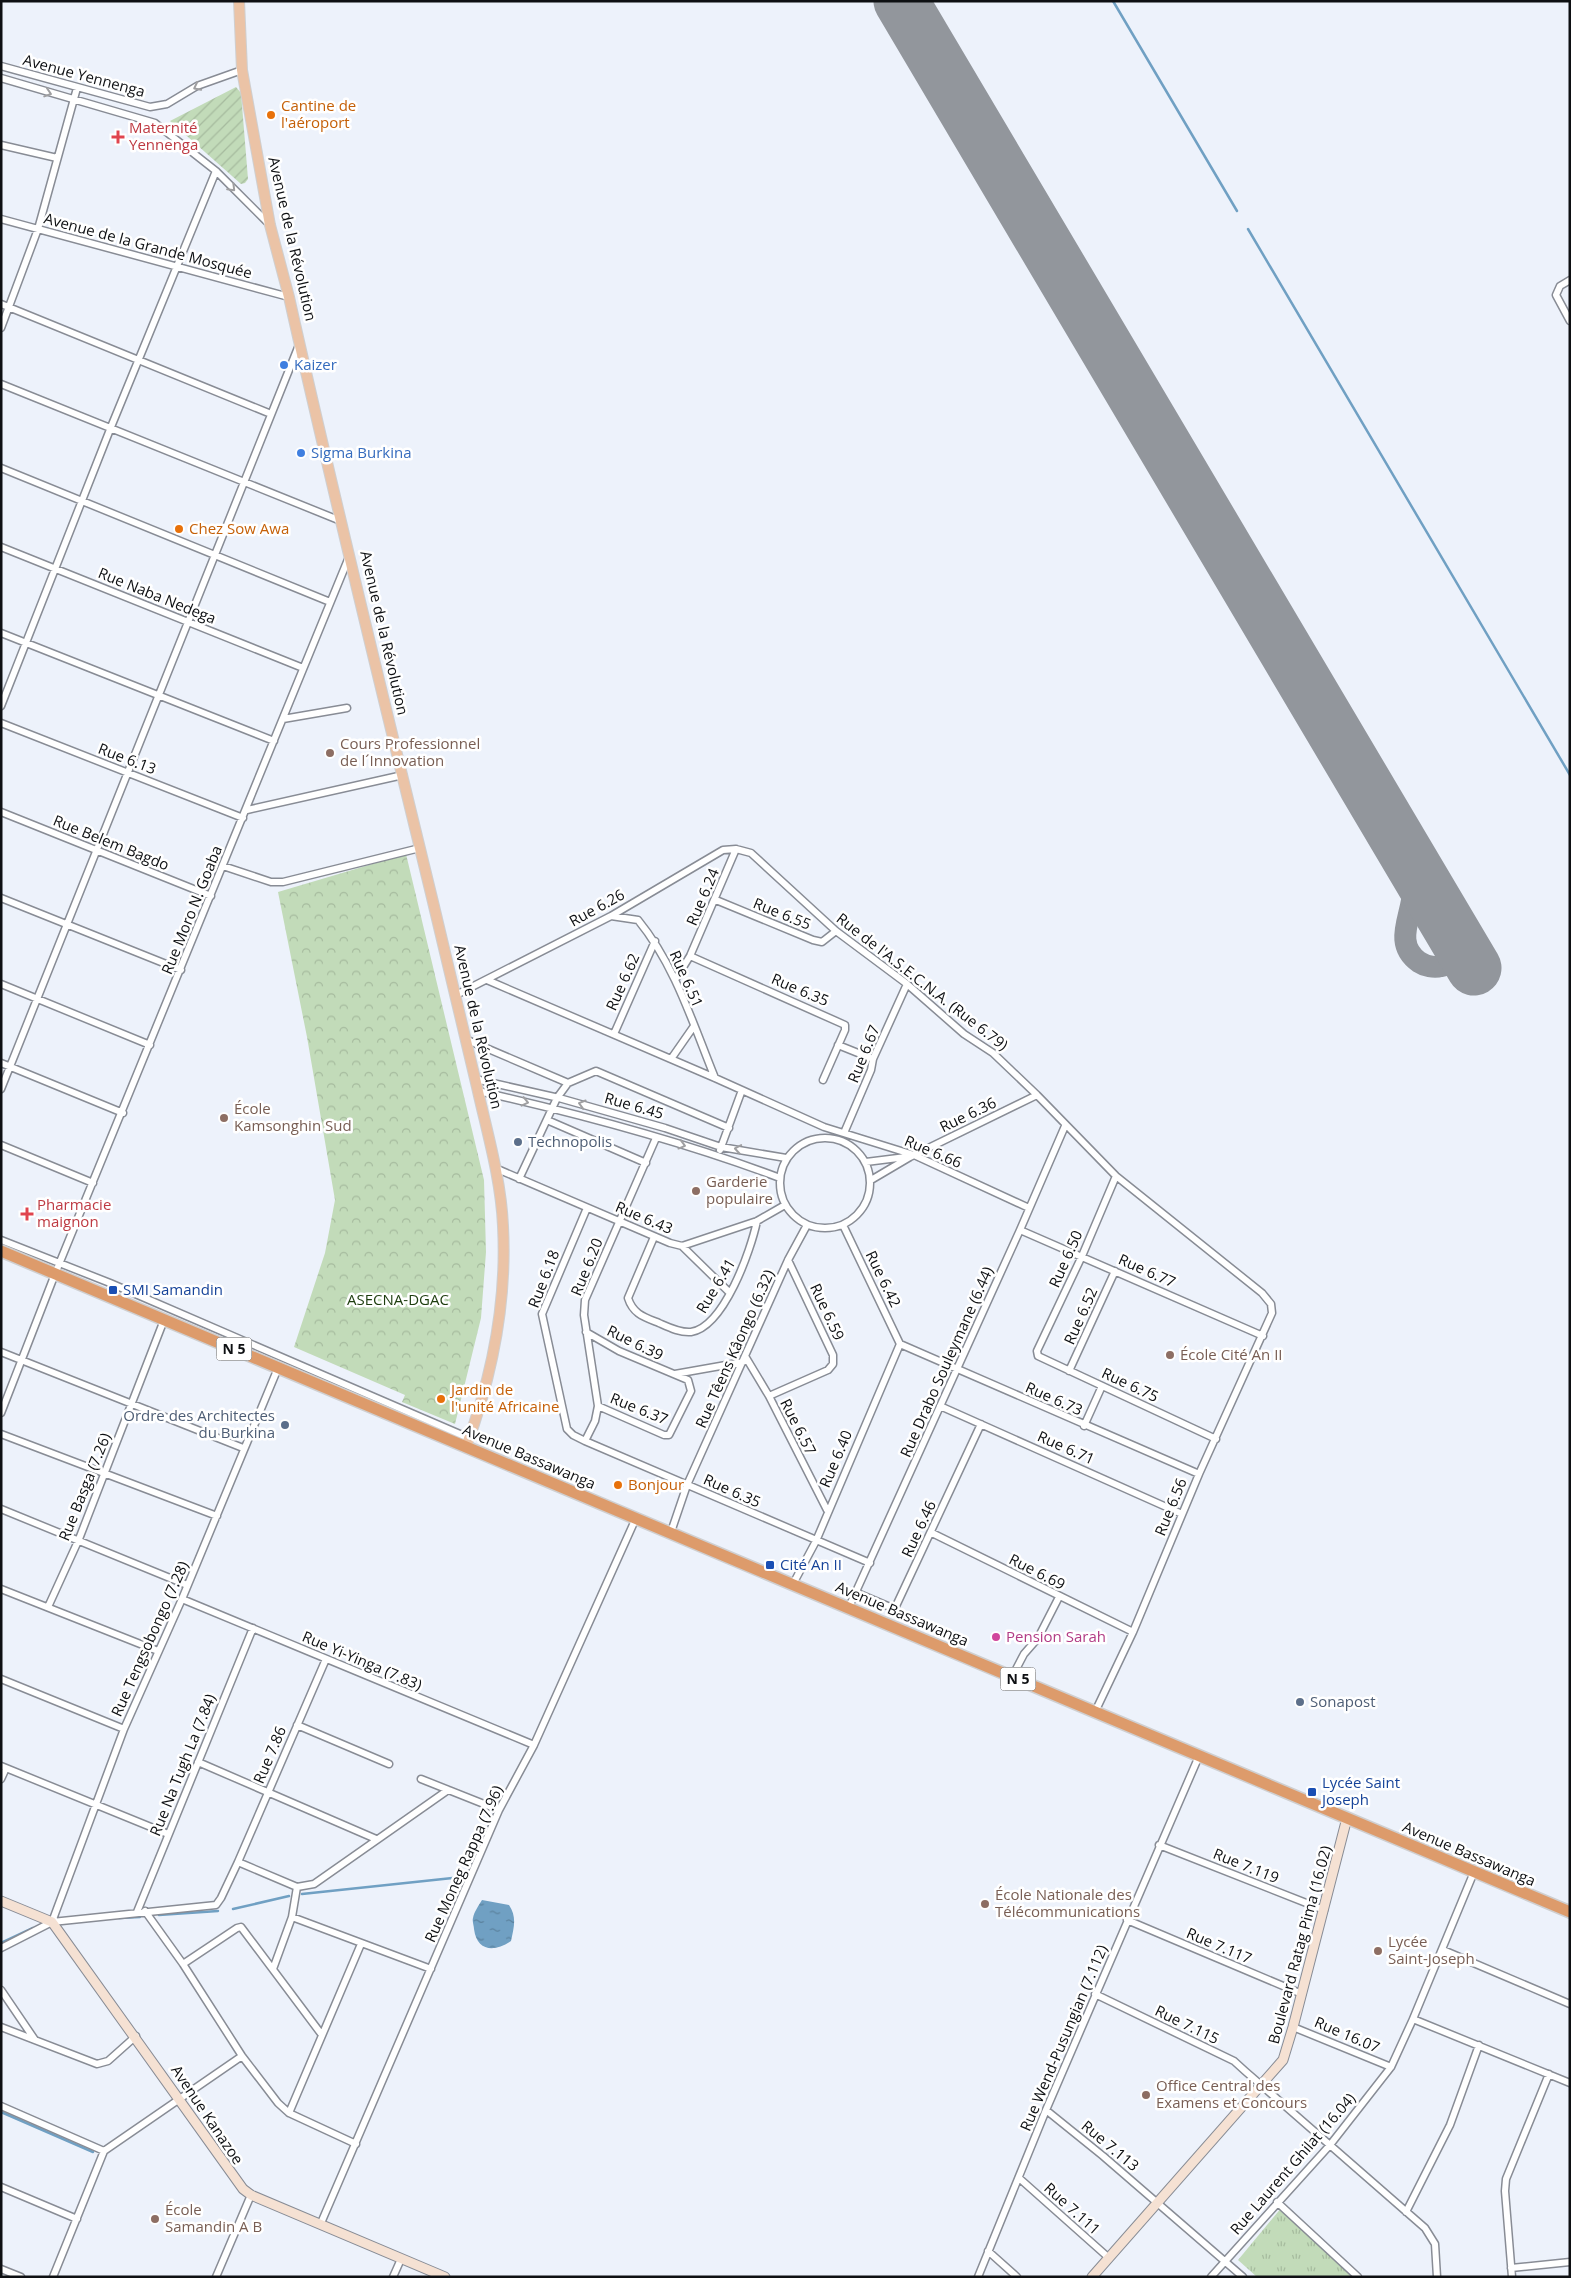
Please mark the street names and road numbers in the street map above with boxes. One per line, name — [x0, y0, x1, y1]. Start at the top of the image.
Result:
street label: Avenue Yennenga — [21, 49, 147, 101]
street label: Avenue de la Révolution — [264, 155, 322, 323]
street label: Avenue de la Grande Mosquée — [42, 208, 254, 282]
street label: Avenue de la Révolution — [356, 549, 414, 717]
street label: Rue Naba Nedega — [95, 562, 219, 628]
street label: Rue 6.13 — [96, 738, 159, 778]
street label: Rue Belem Bagdo — [50, 810, 172, 874]
street label: Rue Moro N. Goaba — [156, 842, 226, 977]
street label: Rue 6.24 — [681, 864, 723, 928]
street label: Rue 6.26 — [565, 884, 628, 931]
street label: Rue 6.55 — [751, 892, 814, 934]
street label: Rue de l'A.S.E.C.N.A. (Rue 6.79) — [833, 908, 1012, 1054]
street label: Avenue de la Révolution — [450, 943, 508, 1111]
street label: Rue 6.51 — [665, 947, 708, 1010]
street label: Rue 6.62 — [601, 950, 644, 1013]
street label: Rue 6.35 — [769, 968, 832, 1010]
street label: Rue 6.67 — [842, 1022, 884, 1085]
street label: Rue 6.45 — [602, 1087, 666, 1123]
street label: Rue 6.36 — [936, 1092, 999, 1136]
street label: Rue 6.66 — [902, 1130, 965, 1172]
street label: Rue 6.43 — [613, 1196, 676, 1238]
street label: Rue 6.50 — [1044, 1227, 1087, 1290]
street label: Rue 6.20 — [565, 1235, 607, 1298]
street label: Rue 6.18 — [523, 1247, 563, 1310]
street label: Rue 6.42 — [862, 1247, 906, 1310]
street label: Rue 6.77 — [1116, 1249, 1179, 1292]
street label: Rue 6.41 — [691, 1254, 739, 1317]
street label: Rue Drabo Souleymane (6.44) — [895, 1263, 997, 1460]
street label: Rue Têens Kâongo (6.32) — [690, 1266, 778, 1431]
street label: Rue 6.59 — [806, 1280, 850, 1343]
street label: Rue 6.52 — [1059, 1284, 1102, 1347]
street label: Rue 6.39 — [604, 1320, 667, 1364]
road number: N 5 — [216, 1338, 252, 1360]
street label: Rue 6.75 — [1099, 1362, 1162, 1406]
street label: Rue 6.73 — [1023, 1377, 1086, 1420]
street label: Rue 6.37 — [608, 1387, 671, 1429]
street label: Rue 6.57 — [776, 1395, 822, 1458]
street label: Avenue Bassawanga — [460, 1419, 599, 1493]
street label: Rue 6.71 — [1035, 1426, 1098, 1469]
street label: Rue 6.40 — [814, 1427, 856, 1490]
street label: Rue Basga (7.26) — [53, 1430, 115, 1544]
street label: Rue 6.35 — [701, 1469, 764, 1512]
street label: Rue 6.56 — [1149, 1475, 1191, 1538]
street label: Rue 6.46 — [896, 1497, 940, 1560]
street label: Rue 6.69 — [1006, 1548, 1069, 1594]
street label: Rue Tengsobongo (7.28) — [106, 1558, 192, 1719]
street label: Avenue Bassawanga — [833, 1576, 972, 1650]
street label: Rue Yi-Yinga (7.83) — [300, 1626, 425, 1694]
road number: N 5 — [1000, 1668, 1036, 1690]
street label: Rue Na Tugh La (7.84) — [144, 1691, 220, 1839]
street label: Rue 7.86 — [248, 1723, 290, 1786]
street label: Rue Moneg Rappa (7.96) — [419, 1782, 507, 1945]
street label: Avenue Bassawanga — [1400, 1816, 1539, 1890]
street label: Rue 7.119 — [1211, 1843, 1282, 1887]
street label: Boulevard Ratag Pima (16.02) — [1263, 1843, 1335, 2046]
street label: Rue 7.117 — [1184, 1922, 1255, 1968]
street label: Rue Wend-Pusungian (7.112) — [1015, 1941, 1111, 2134]
street label: Rue 7.115 — [1152, 2000, 1223, 2048]
street label: Rue 16.07 — [1312, 2011, 1383, 2057]
street label: Avenue Kanazoe — [167, 2061, 248, 2168]
street label: Rue Laurent Ghilat (16.04) — [1225, 2088, 1359, 2238]
street label: Rue 7.113 — [1078, 2115, 1144, 2175]
street label: Rue 7.111 — [1040, 2178, 1105, 2239]

